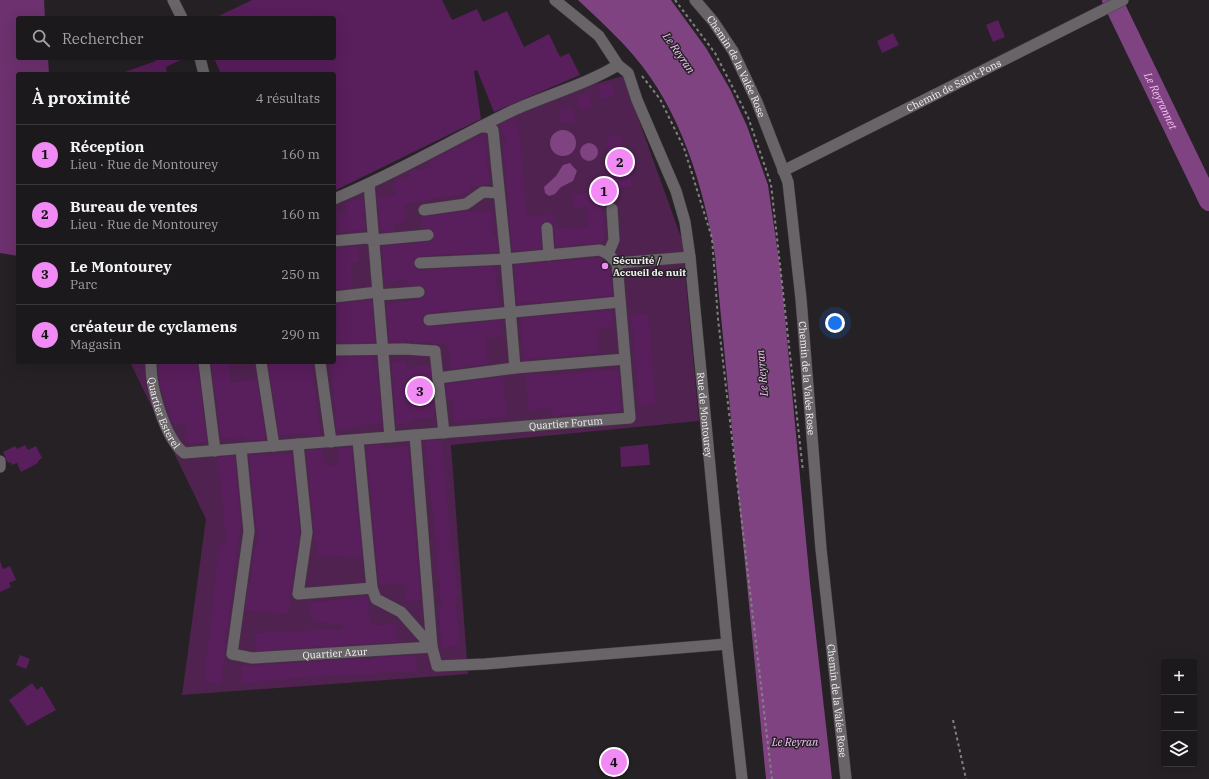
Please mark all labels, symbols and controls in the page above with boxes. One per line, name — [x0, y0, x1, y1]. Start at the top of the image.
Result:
street label: Chemin de la Valée Rose — [704, 13, 768, 119]
search box — [16, 16, 336, 60]
icon: search — [30, 27, 52, 49]
text: Rechercher — [62, 29, 143, 48]
water label: Le Reyran — [659, 29, 699, 77]
street label: Chemin de Saint-Pons — [904, 56, 1004, 115]
water label: Le Reyrannet — [1141, 69, 1181, 133]
text: À proximité — [32, 87, 130, 109]
text: 4 résultats — [256, 90, 320, 107]
text: Réception — [70, 137, 145, 156]
text: 1 — [41, 146, 49, 163]
text: 160 m — [281, 146, 320, 163]
pin: 2 — [607, 147, 633, 177]
text: Lieu · Rue de Montourey — [70, 156, 218, 173]
pin: 1 — [591, 176, 617, 206]
text: Bureau de ventes — [70, 197, 198, 216]
text: 2 — [41, 206, 49, 223]
text: 160 m — [281, 206, 320, 223]
text: Lieu · Rue de Montourey — [70, 216, 218, 233]
place label: Sécurité / Accueil de nuit — [613, 254, 686, 279]
text: Le Montourey — [70, 257, 172, 276]
marker: Sécurité / Accueil de nuit — [600, 261, 610, 271]
text: 3 — [41, 266, 49, 283]
text: 250 m — [281, 266, 320, 283]
text: Parc — [70, 276, 98, 293]
your location — [825, 313, 845, 333]
text: créateur de cyclamens — [70, 317, 237, 336]
street label: Chemin de la Valée Rose — [796, 321, 818, 436]
text: 4 — [41, 326, 49, 343]
text: 290 m — [281, 326, 320, 343]
text: Magasin — [70, 336, 121, 353]
water label: Le Reyran — [753, 348, 771, 398]
street label: Rue de Montourey — [694, 372, 715, 459]
street label: Quartier Esterel — [145, 376, 183, 451]
pin: 3 — [407, 376, 433, 406]
street label: Quartier Forum — [528, 414, 604, 433]
street label: Chemin de la Valée Rose — [824, 643, 850, 758]
street label: Quartier Azur — [302, 645, 368, 662]
map controls — [1161, 659, 1197, 767]
button: + — [1161, 659, 1197, 695]
button: − — [1161, 695, 1197, 731]
button: layers — [1161, 731, 1197, 767]
water label: Le Reyran — [771, 735, 819, 749]
pin: 4 — [601, 747, 627, 777]

